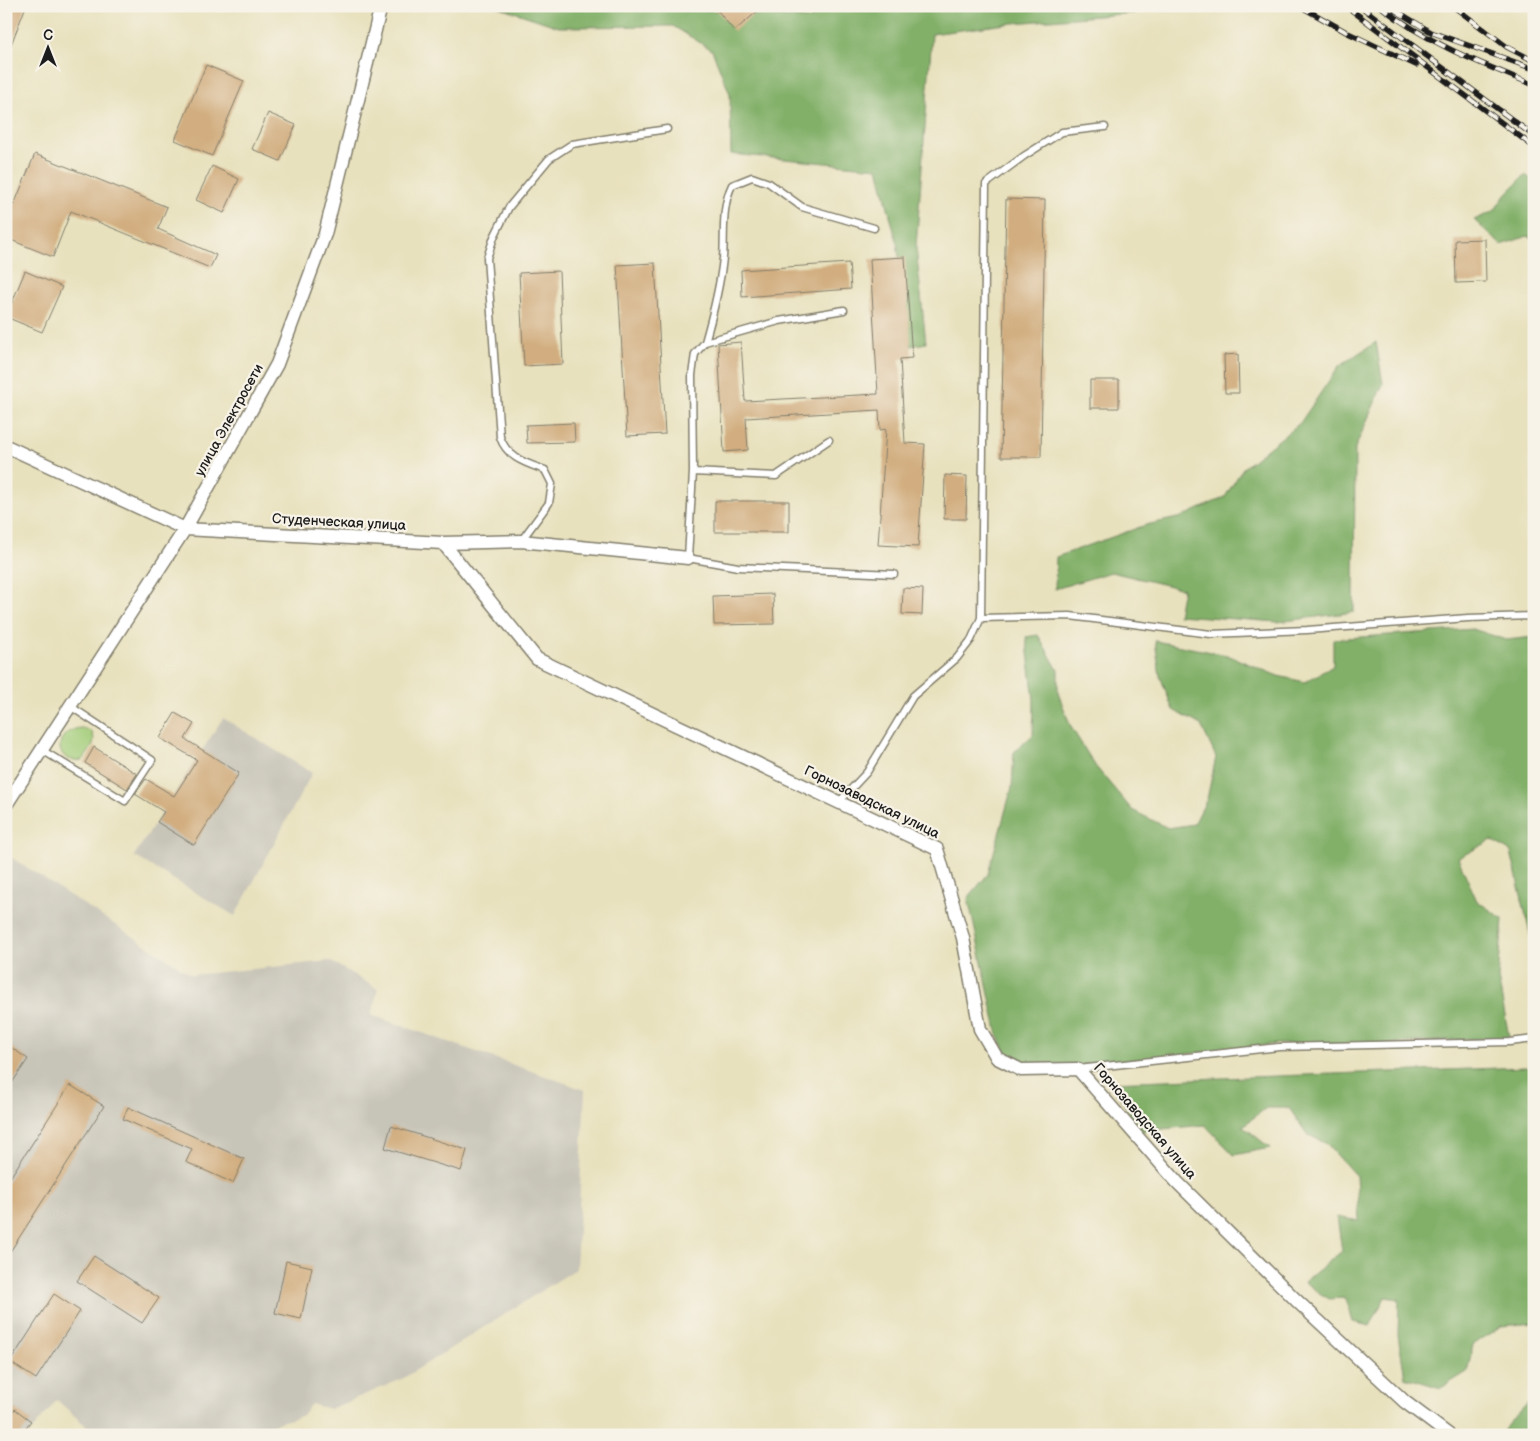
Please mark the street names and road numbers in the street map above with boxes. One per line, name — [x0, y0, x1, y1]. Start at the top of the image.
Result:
street label: улица Электросети — [191, 361, 267, 479]
street label: Студенческая улица — [271, 510, 407, 534]
street label: Горнозаводская улица — [802, 762, 943, 842]
street label: Горнозаводская улица — [1090, 1059, 1201, 1183]

